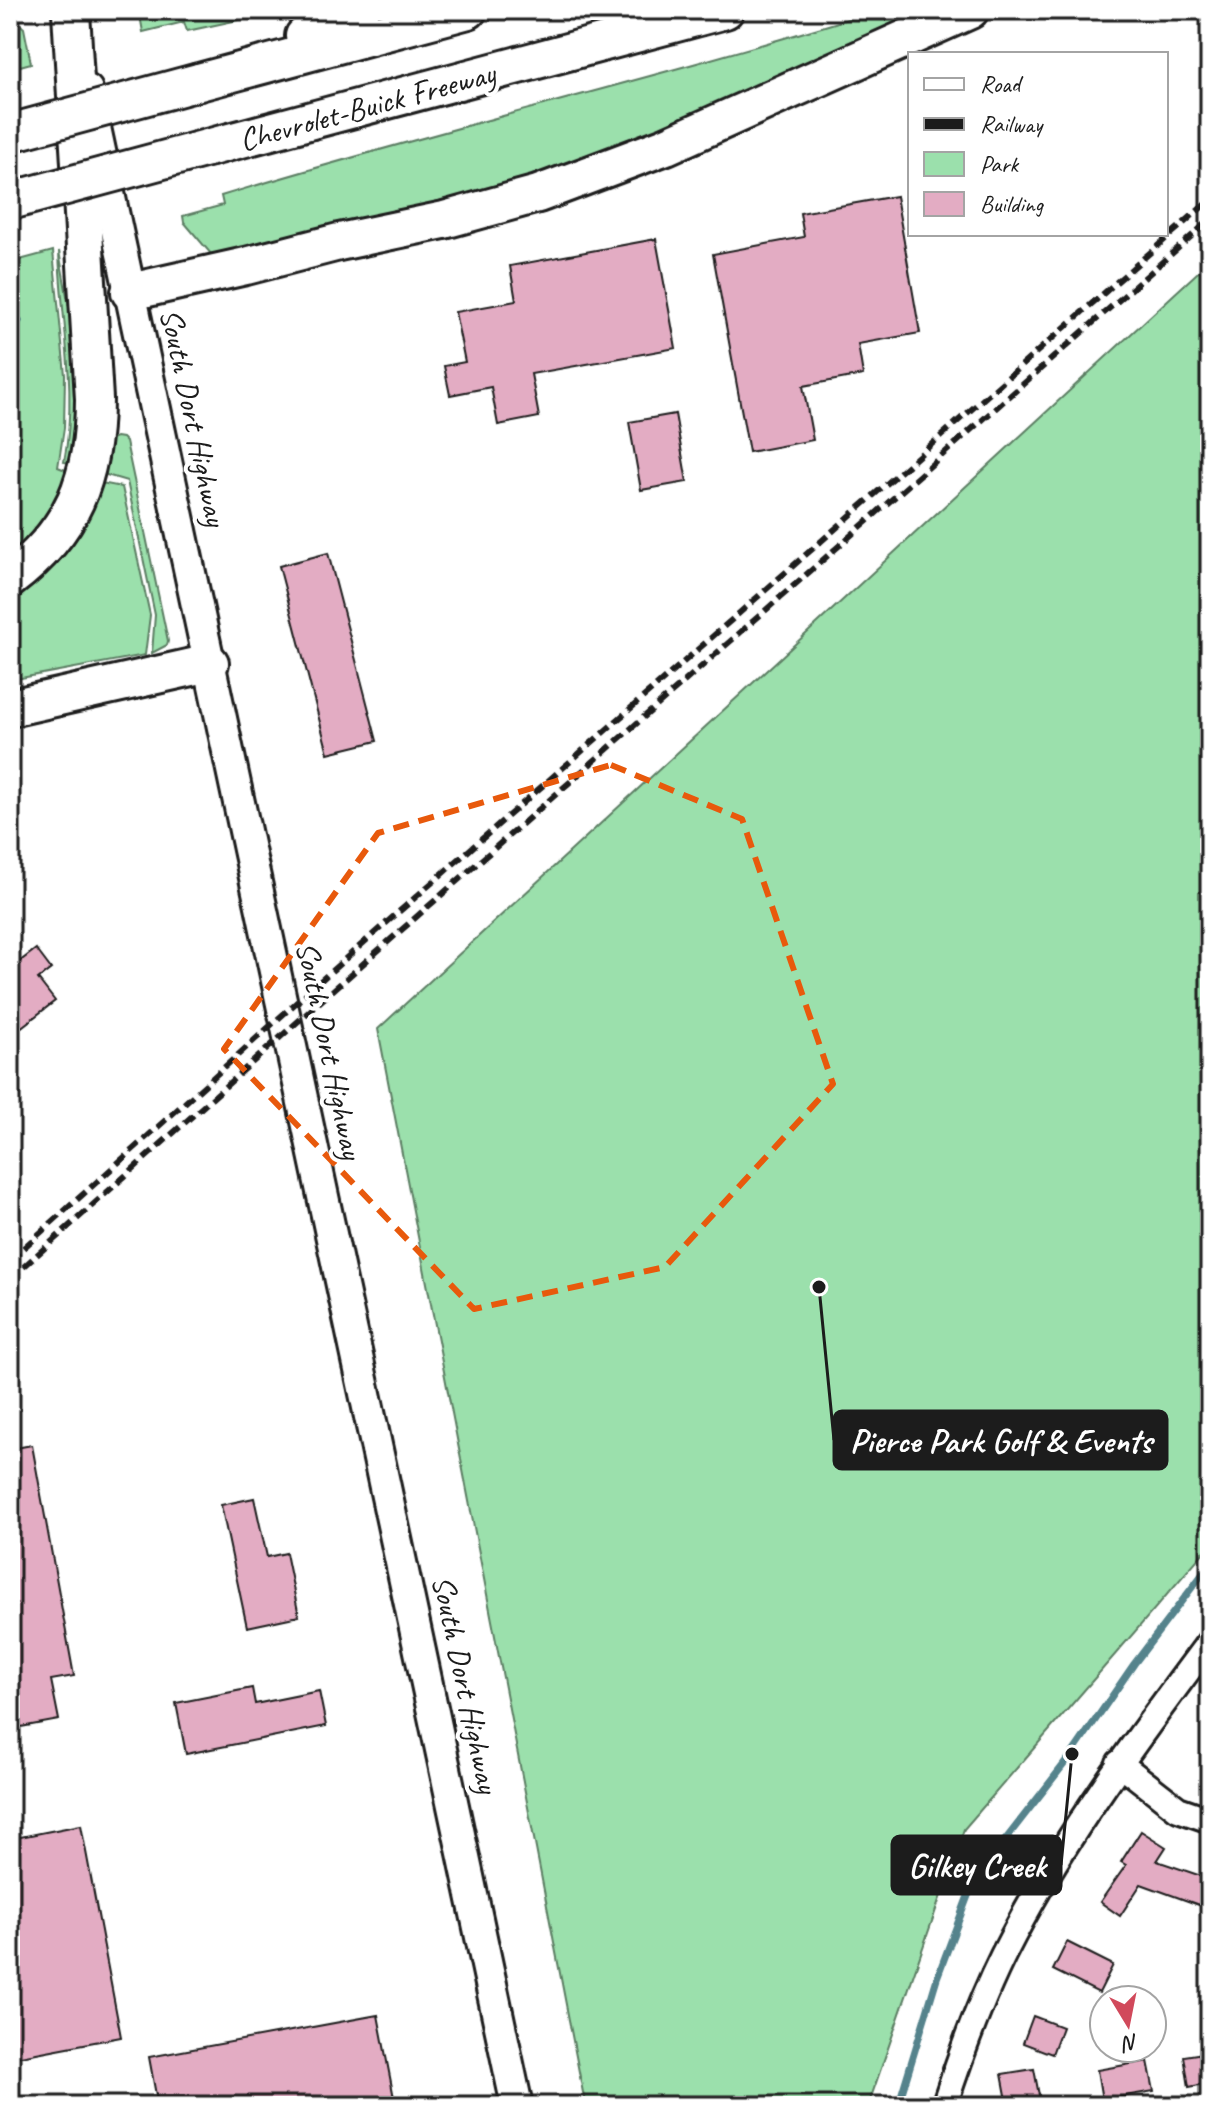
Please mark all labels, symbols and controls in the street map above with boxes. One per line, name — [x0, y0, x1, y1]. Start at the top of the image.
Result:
street label: Chevrolet-Buick Freeway — [235, 52, 501, 160]
legend — [908, 52, 1168, 236]
text: Road — [980, 69, 1024, 99]
text: Railway — [980, 109, 1044, 139]
text: Park — [980, 149, 1020, 179]
text: Building — [980, 189, 1045, 219]
street label: South Dort Highway — [150, 305, 237, 532]
street label: South Dort Highway — [286, 938, 373, 1165]
callout: Pierce Park Golf & Events — [834, 1411, 1167, 1469]
text: Pierce Park Golf & Events — [850, 1419, 1155, 1462]
street label: South Dort Highway — [422, 1572, 509, 1799]
callout: Gilkey Creek — [892, 1836, 1061, 1894]
text: Gilkey Creek — [908, 1844, 1049, 1887]
north arrow — [1088, 1984, 1168, 2064]
text: N — [1119, 2028, 1140, 2058]

